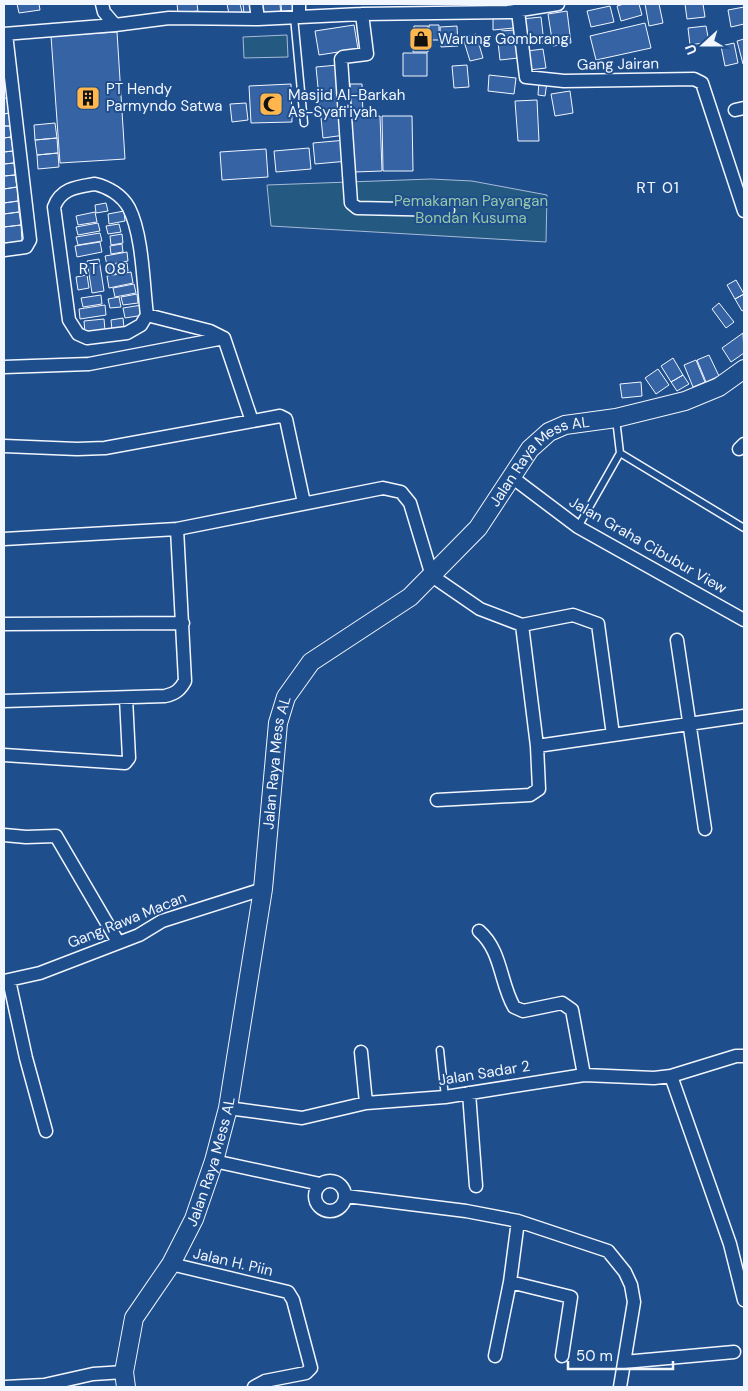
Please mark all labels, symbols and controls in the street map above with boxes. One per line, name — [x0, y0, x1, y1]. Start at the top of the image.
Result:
north arrow — [678, 20, 728, 70]
shop icon: Warung Gombrang — [408, 26, 434, 52]
place label: Warung Gombrang — [438, 29, 569, 49]
text: U — [681, 42, 701, 57]
street label: Gang Jairan — [577, 53, 659, 75]
place label: PT Hendy Parmyndo Satwa — [106, 79, 222, 116]
building icon: PT Hendy Parmyndo Satwa — [75, 85, 101, 111]
place label: Masjid Al-Barkah As-Syafi'iyah — [288, 85, 405, 122]
mosque icon: Masjid Al-Barkah As-Syafi'iyah — [258, 91, 284, 117]
district label: RT 01 — [636, 177, 680, 198]
park label: Pemakaman Payangan Bondan Kusuma — [394, 191, 548, 228]
district label: RT 08 — [79, 258, 127, 279]
street label: Jalan Raya Mess AL — [485, 412, 591, 511]
street label: Jalan Graha Cibubur View — [566, 492, 731, 599]
street label: Jalan Raya Mess AL — [258, 694, 296, 830]
street label: Gang Rawa Macan — [65, 887, 189, 953]
street label: Jalan Sadar 2 — [437, 1056, 531, 1090]
street label: Jalan Raya Mess AL — [182, 1095, 240, 1230]
street label: Jalan H. Piin — [191, 1243, 275, 1281]
scale bar — [568, 1338, 673, 1370]
text: 50 m — [576, 1346, 613, 1366]

